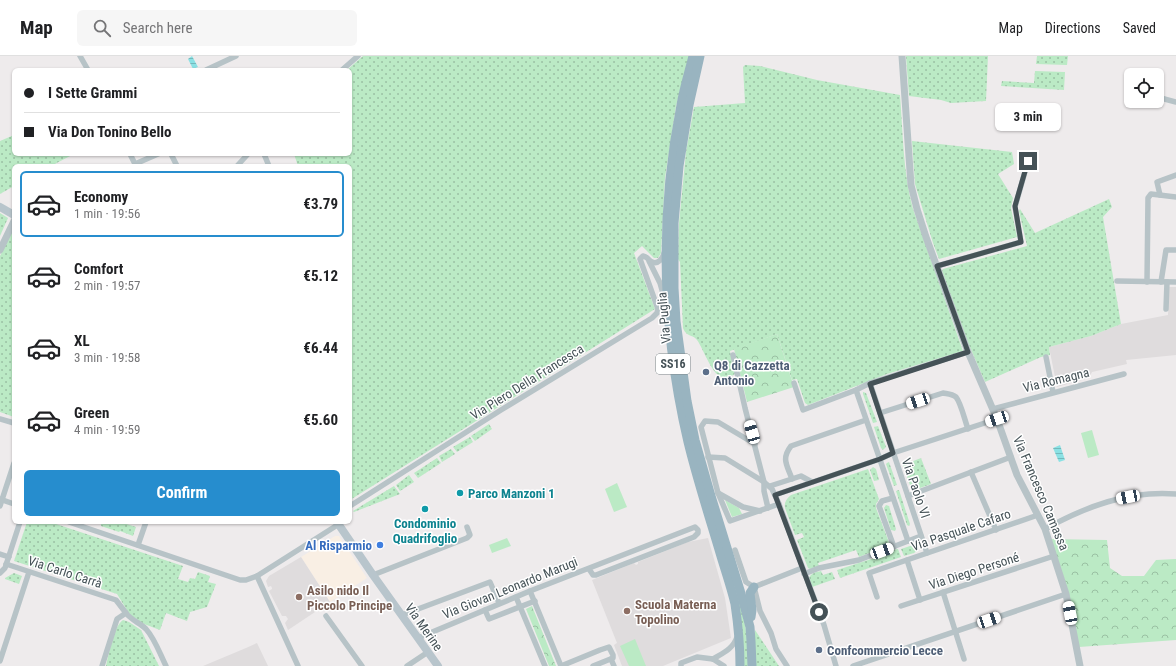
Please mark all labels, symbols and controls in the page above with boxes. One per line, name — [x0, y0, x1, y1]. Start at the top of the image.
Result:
search box — [77, 10, 357, 46]
text: Map — [20, 16, 53, 39]
icon: search — [91, 17, 113, 39]
text: Search here — [123, 19, 193, 37]
text: Map — [999, 20, 1023, 36]
text: Directions — [1045, 20, 1101, 36]
text: Saved — [1123, 20, 1156, 36]
map controls — [1124, 68, 1164, 108]
button: locate — [1124, 68, 1164, 108]
text: I Sette Grammi — [48, 84, 137, 102]
callout: 3 min — [995, 103, 1061, 131]
text: 3 min — [1014, 109, 1042, 124]
text: Via Don Tonino Bello — [48, 123, 172, 141]
route end — [1019, 152, 1037, 170]
icon: car — [26, 186, 62, 222]
text: Economy — [74, 188, 128, 206]
text: €3.79 — [303, 195, 338, 213]
text: 1 min · 19:56 — [74, 206, 140, 221]
icon: car — [26, 258, 62, 294]
text: Comfort — [74, 260, 123, 278]
text: €5.12 — [303, 267, 338, 285]
text: 2 min · 19:57 — [74, 278, 140, 293]
street label: Via Puglia — [654, 292, 674, 344]
icon: car — [26, 330, 62, 366]
text: XL — [74, 332, 90, 350]
text: €6.44 — [303, 339, 338, 357]
street label: Via Piero Della Francesca — [468, 341, 586, 423]
text: 3 min · 19:58 — [74, 350, 140, 365]
road number: SS16 — [656, 354, 690, 374]
place label: Q8 di Cazzetta Antonio — [714, 358, 790, 388]
street label: Via Romagna — [1021, 365, 1091, 395]
marker: Q8 di Cazzetta Antonio — [701, 367, 711, 377]
car — [905, 392, 931, 410]
icon: car — [26, 402, 62, 438]
text: Green — [74, 404, 109, 422]
car — [984, 410, 1010, 428]
text: €5.60 — [303, 411, 338, 429]
car — [743, 419, 761, 445]
text: 4 min · 19:59 — [74, 422, 140, 437]
street label: Via Francesco Camassa — [1010, 433, 1072, 553]
street label: Via Paolo VI — [899, 456, 933, 520]
button: Confirm — [24, 470, 340, 516]
place label: Parco Manzoni 1 — [468, 486, 555, 501]
marker: Parco Manzoni 1 — [455, 488, 465, 498]
car — [1115, 489, 1141, 505]
marker: Condominio Quadrifoglio — [420, 504, 430, 514]
street label: Via Pasquale Cafaro — [909, 506, 1013, 554]
place label: Condominio Quadrifoglio — [393, 516, 458, 546]
place label: Al Risparmio — [305, 538, 373, 553]
marker: Al Risparmio — [375, 540, 385, 550]
car — [869, 541, 895, 561]
street label: Via Diego Personé — [927, 549, 1021, 593]
street label: Via Carlo Carrà — [26, 553, 104, 591]
street label: Via Giovan Leonardo Marugi — [440, 554, 580, 622]
place label: Asilo nido Il Piccolo Principe — [307, 583, 392, 613]
marker: Asilo nido Il Piccolo Principe — [294, 592, 304, 602]
place label: Scuola Materna Topolino — [635, 597, 716, 627]
street label: Via Merine — [402, 600, 446, 654]
car — [1062, 600, 1078, 626]
route start — [810, 603, 828, 621]
marker: Scuola Materna Topolino — [622, 606, 632, 616]
car — [976, 610, 1002, 630]
place label: Confcommercio Lecce — [827, 643, 943, 658]
marker: Confcommercio Lecce — [814, 645, 824, 655]

